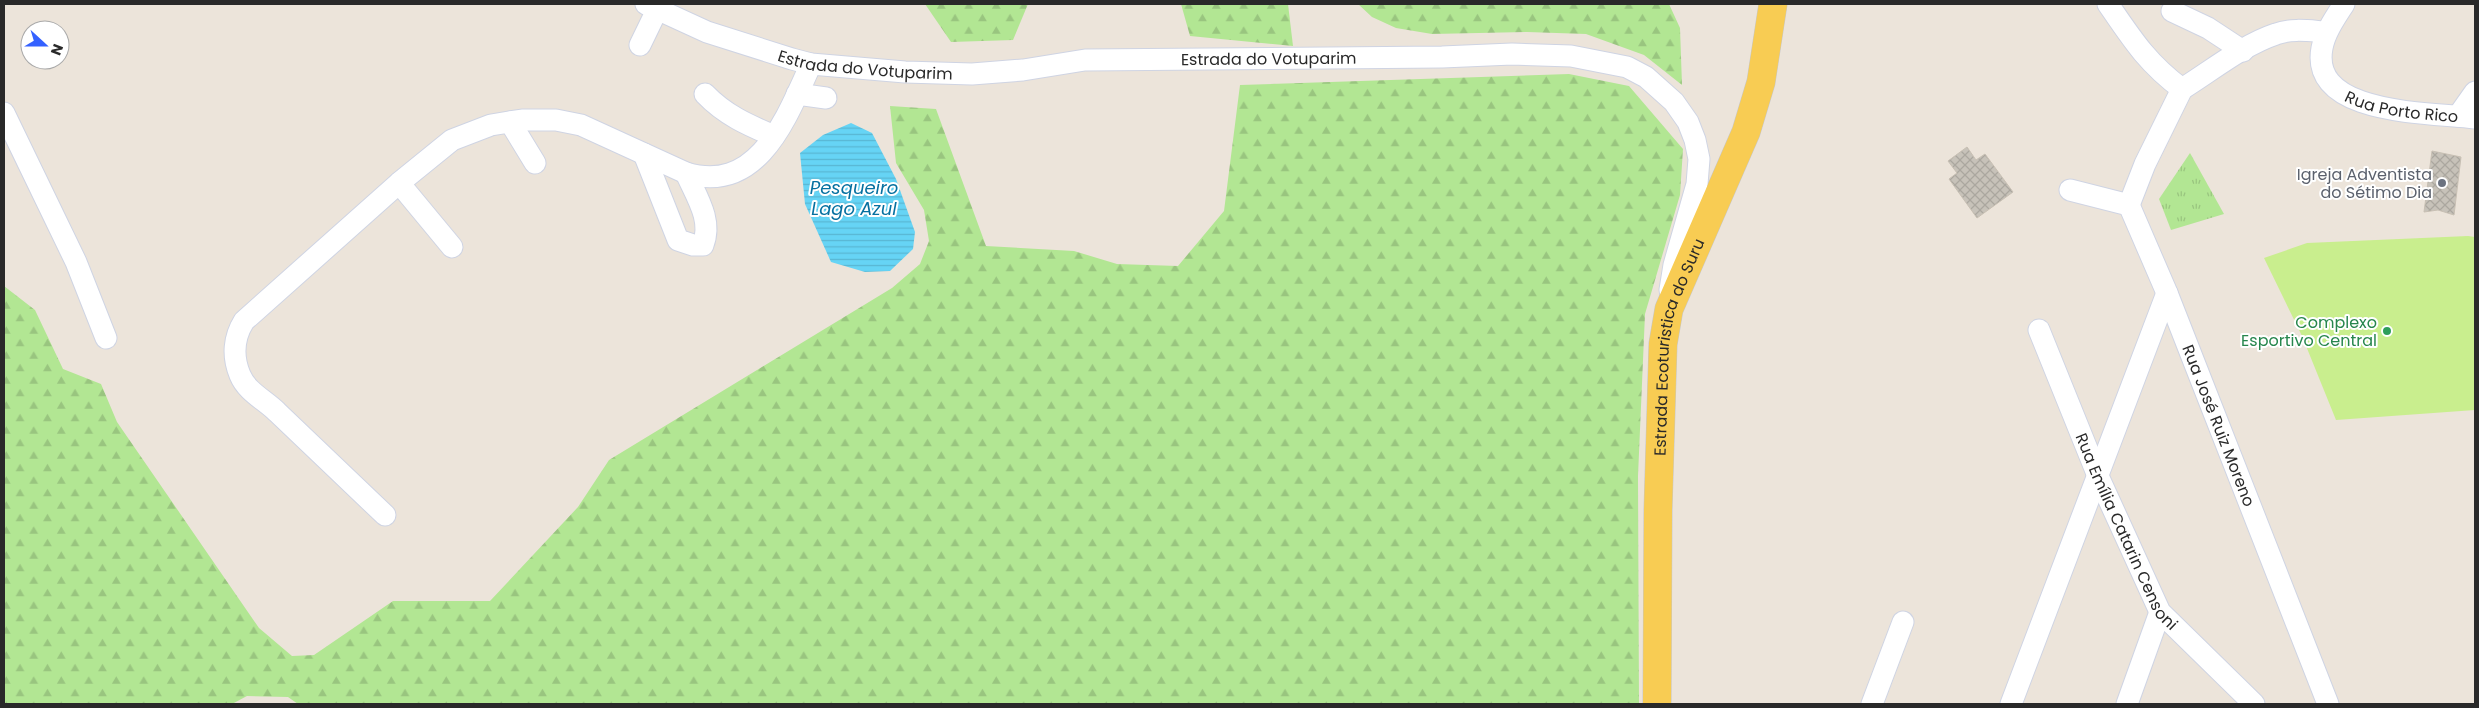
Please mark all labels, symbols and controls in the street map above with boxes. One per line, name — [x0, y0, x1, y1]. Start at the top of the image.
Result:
north arrow — [20, 20, 70, 70]
text: N — [46, 41, 68, 58]
street label: Estrada do Votuparim — [775, 44, 953, 85]
street label: Estrada do Votuparim — [1181, 47, 1357, 71]
street label: Rua Porto Rico — [2341, 85, 2459, 128]
place label: Igreja Adventista do Sétimo Dia — [2297, 163, 2432, 204]
water label: Pesqueiro Lago Azul — [810, 175, 898, 221]
marker: Igreja Adventista do Sétimo Dia — [2436, 177, 2448, 189]
street label: Estrada Ecoturistica do Suru — [1649, 235, 1710, 456]
place label: Complexo Esportivo Central — [2241, 311, 2377, 352]
marker: Complexo Esportivo Central — [2381, 325, 2393, 337]
street label: Rua José Ruiz Moreno — [2176, 341, 2261, 510]
street label: Rua Emília Catarin Censoni — [2070, 430, 2183, 635]

